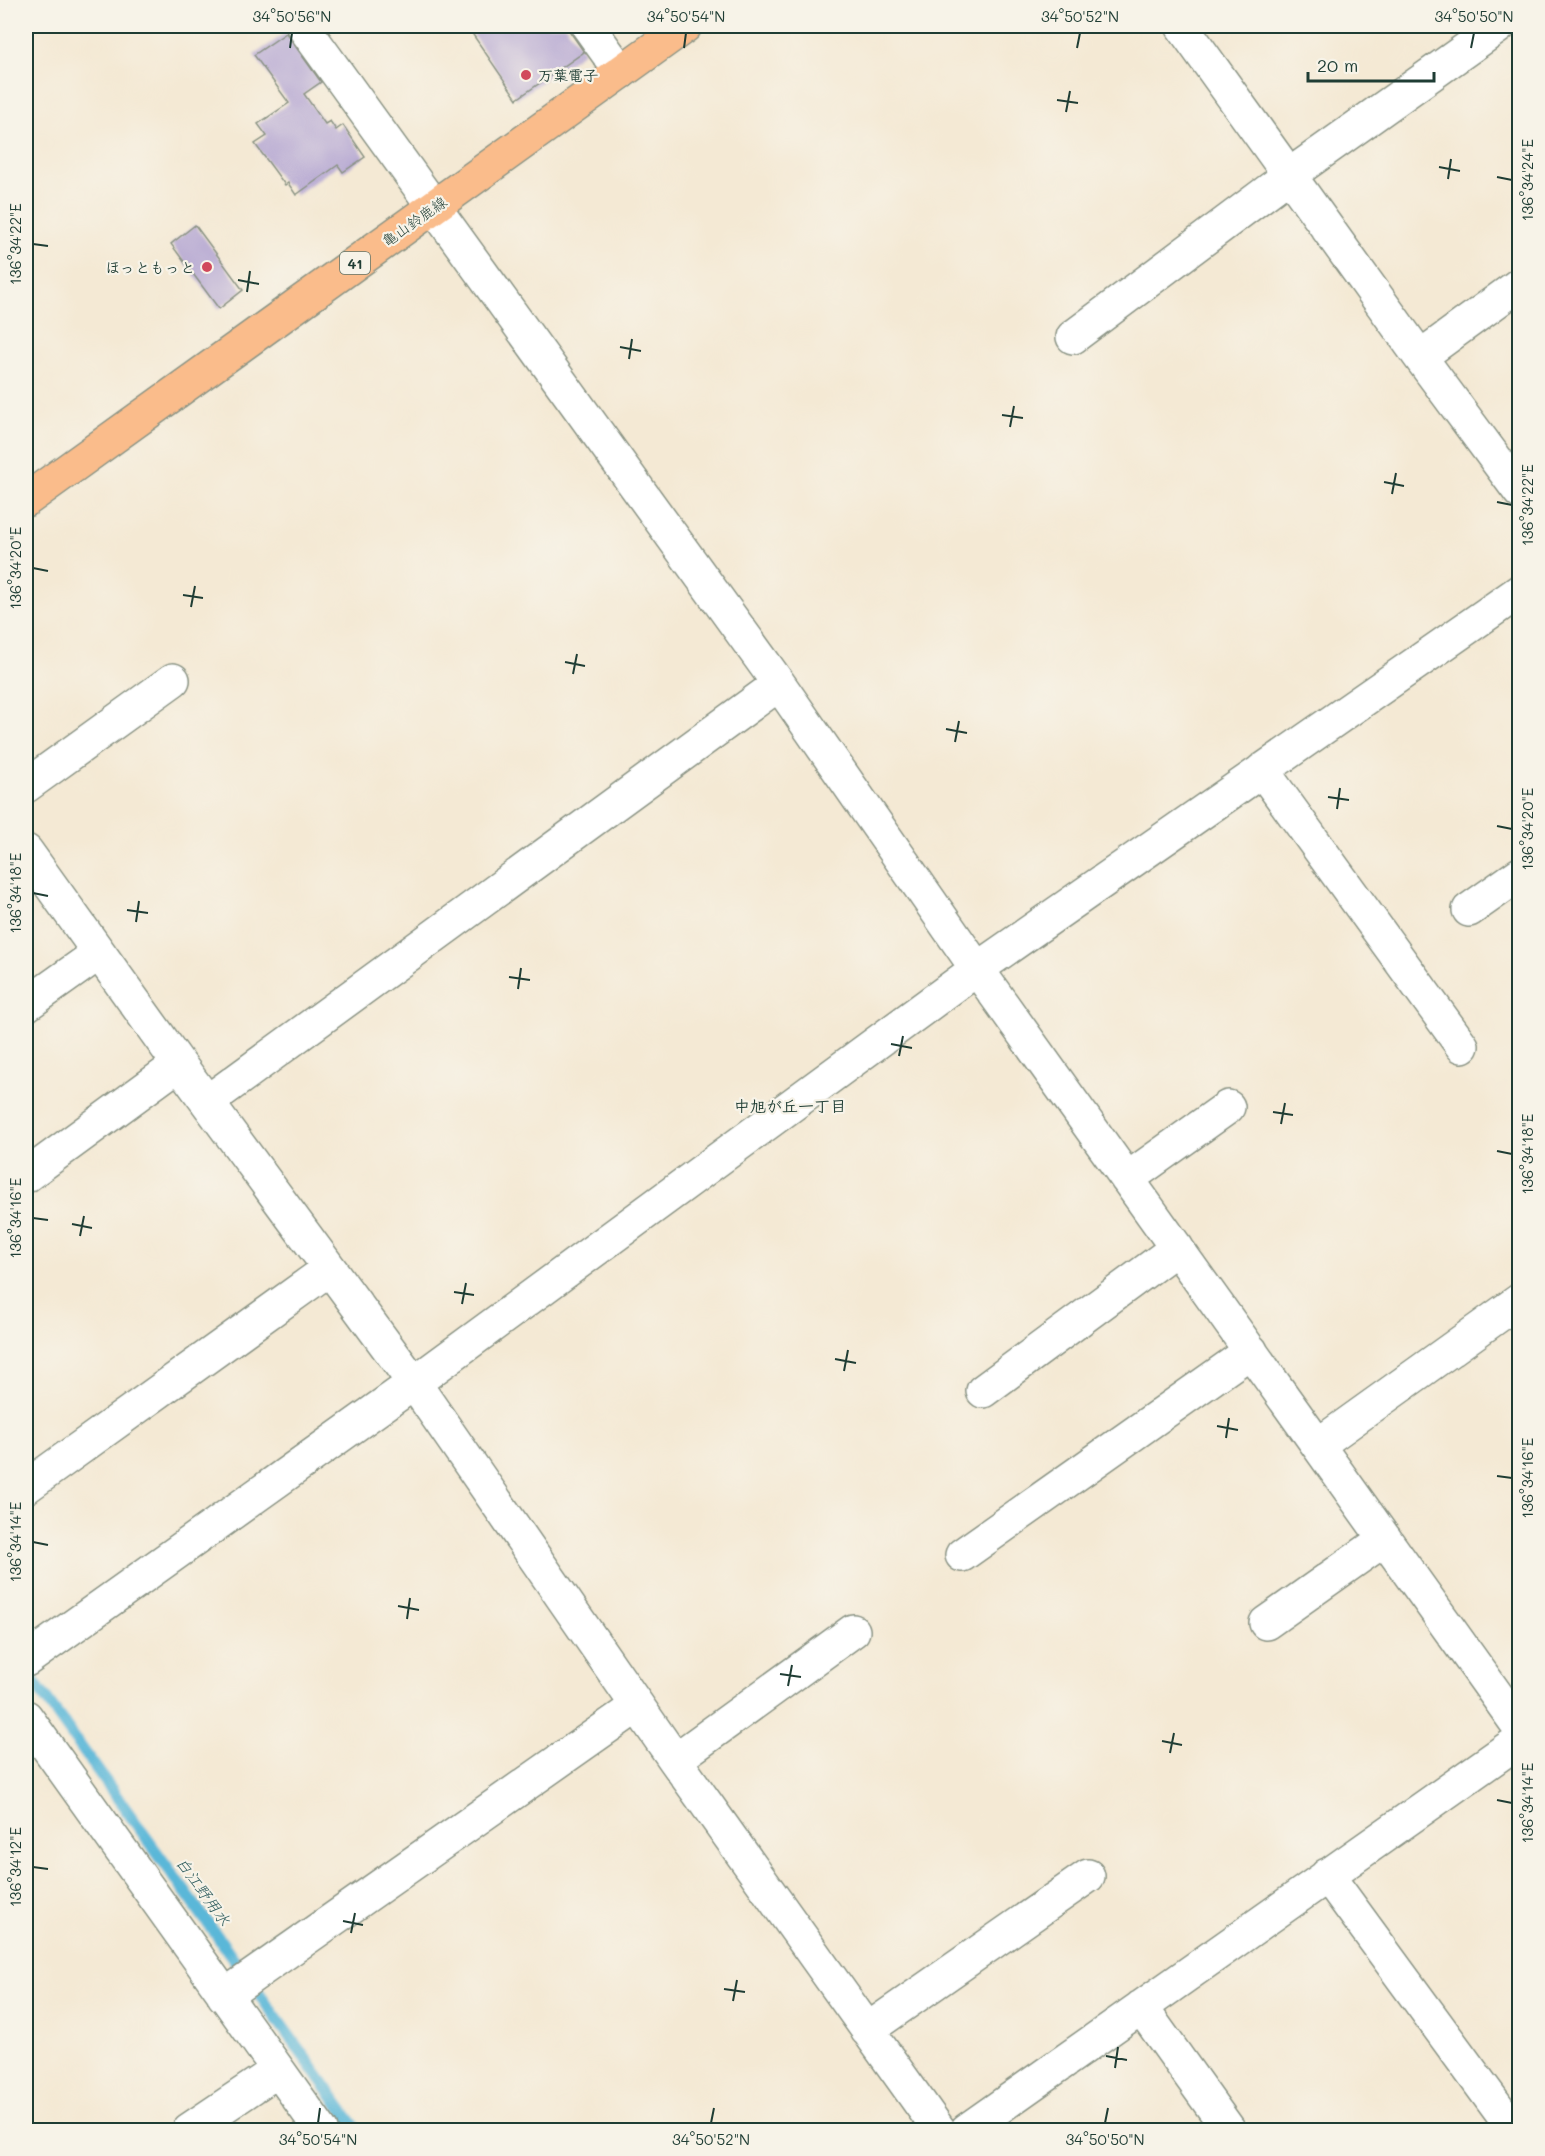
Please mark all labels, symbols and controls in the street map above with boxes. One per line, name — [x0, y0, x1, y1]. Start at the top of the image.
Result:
text: 34°50'56"N — [253, 6, 331, 26]
text: 34°50'54"N — [647, 6, 725, 26]
text: 34°50'52"N — [1041, 6, 1119, 26]
text: 34°50'50"N — [1434, 6, 1514, 26]
scale bar — [1308, 45, 1434, 83]
text: 20 m — [1317, 53, 1358, 77]
place label: 万葉電子 — [538, 65, 598, 85]
marker: 万葉電子 — [519, 68, 533, 82]
text: 136°34'24"E — [1517, 138, 1537, 221]
street label: 亀山鈴鹿線 — [378, 191, 450, 251]
text: 136°34'22"E — [5, 203, 25, 285]
road number: 41 — [340, 252, 370, 274]
place label: ほっともっと — [105, 257, 195, 277]
marker: ほっともっと — [200, 260, 214, 274]
text: 136°34'22"E — [1517, 464, 1537, 546]
text: 136°34'20"E — [5, 526, 25, 609]
text: 136°34'20"E — [1517, 787, 1537, 870]
text: 136°34'18"E — [5, 852, 25, 933]
district label: 中旭が丘一丁目 — [734, 1095, 846, 1116]
text: 136°34'18"E — [1517, 1113, 1537, 1194]
text: 136°34'16"E — [5, 1177, 25, 1258]
text: 136°34'16"E — [1517, 1437, 1537, 1518]
text: 136°34'14"E — [5, 1501, 25, 1582]
text: 136°34'14"E — [1517, 1762, 1537, 1843]
text: 136°34'12"E — [5, 1827, 25, 1907]
water label: 白江野用水 — [172, 1852, 236, 1930]
text: 34°50'54"N — [279, 2129, 357, 2149]
text: 34°50'52"N — [672, 2129, 750, 2149]
text: 34°50'50"N — [1065, 2129, 1145, 2149]

